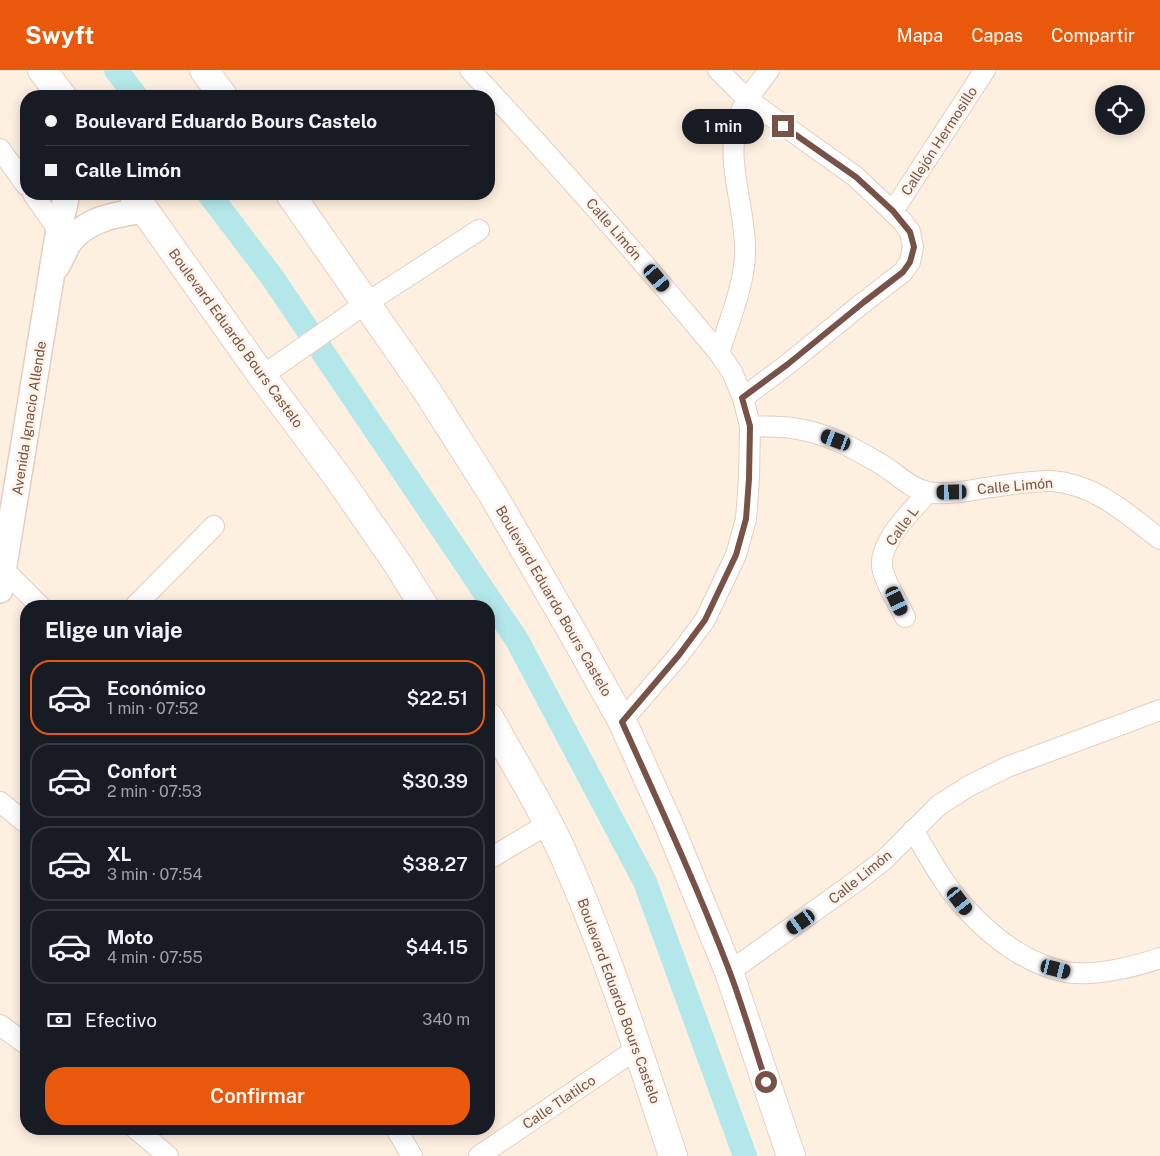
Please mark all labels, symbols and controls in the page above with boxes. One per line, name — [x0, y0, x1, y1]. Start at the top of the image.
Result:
text: Swyft — [25, 21, 94, 49]
text: Mapa — [897, 25, 943, 46]
text: Capas — [971, 25, 1023, 46]
text: Compartir — [1051, 25, 1135, 46]
street label: Callejón Hermosillo — [898, 83, 980, 198]
map controls — [1095, 85, 1145, 135]
button: locate — [1095, 85, 1145, 135]
callout: 1 min — [683, 108, 766, 144]
text: Boulevard Eduardo Bours Castelo — [75, 110, 377, 132]
route end — [772, 115, 794, 137]
text: 1 min — [704, 117, 742, 136]
text: Calle Limón — [75, 159, 181, 181]
street label: Calle Limón — [583, 195, 645, 263]
street label: Boulevard Eduardo Bours Castelo — [166, 245, 306, 431]
car — [641, 262, 672, 294]
street label: Avenida Ignacio Allende — [9, 340, 49, 496]
car — [819, 428, 852, 452]
street label: Calle Limón — [976, 475, 1054, 497]
car — [936, 484, 967, 500]
street label: Boulevard Eduardo Bours Castelo — [493, 503, 615, 699]
street label: Calle L — [882, 503, 922, 549]
car — [883, 584, 910, 618]
text: Elige un viaje — [45, 617, 183, 643]
icon: car — [47, 675, 92, 720]
text: Económico — [107, 677, 206, 699]
text: $22.51 — [407, 687, 468, 709]
text: 1 min · 07:52 — [107, 699, 198, 718]
icon: car — [47, 758, 92, 803]
text: Confort — [107, 760, 177, 782]
text: $30.39 — [402, 770, 468, 792]
text: 2 min · 07:53 — [107, 782, 202, 801]
icon: car — [47, 841, 92, 886]
text: XL — [107, 843, 132, 865]
street label: Calle Limón — [825, 847, 895, 907]
text: $38.27 — [402, 853, 468, 875]
text: 3 min · 07:54 — [107, 865, 202, 884]
car — [944, 885, 975, 917]
street label: Boulevard Eduardo Bours Castelo — [574, 896, 664, 1106]
car — [784, 907, 817, 937]
icon: car — [47, 924, 92, 969]
text: Moto — [107, 926, 153, 948]
text: $44.15 — [406, 936, 468, 958]
text: 4 min · 07:55 — [107, 948, 203, 967]
car — [1039, 958, 1072, 980]
icon: cash — [45, 1006, 73, 1034]
text: Efectivo — [85, 1009, 157, 1031]
text: 340 m — [422, 1010, 470, 1029]
button: Confirmar — [45, 1067, 470, 1125]
route start — [755, 1071, 777, 1093]
street label: Calle Tlatilco — [519, 1072, 599, 1132]

